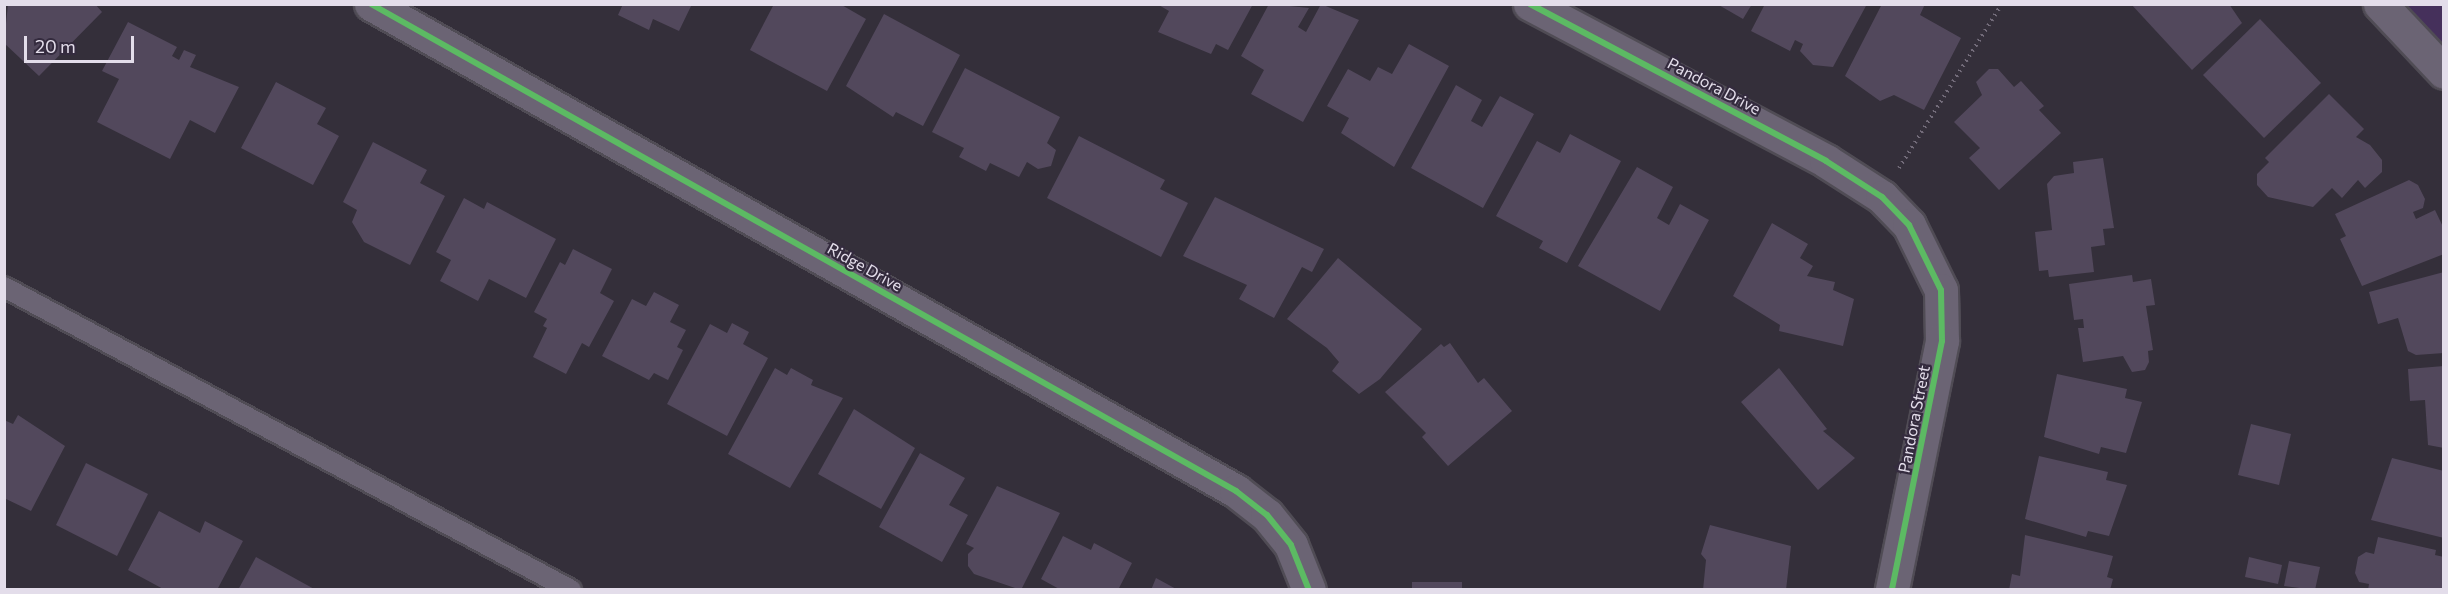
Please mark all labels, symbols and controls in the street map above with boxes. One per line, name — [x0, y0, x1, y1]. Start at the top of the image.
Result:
scale bar — [27, 24, 136, 62]
text: 20 m — [35, 35, 76, 57]
street label: Pandora Drive — [1664, 53, 1764, 119]
street label: Ridge Drive — [824, 239, 906, 295]
street label: Pandora Street — [1894, 364, 1934, 474]

